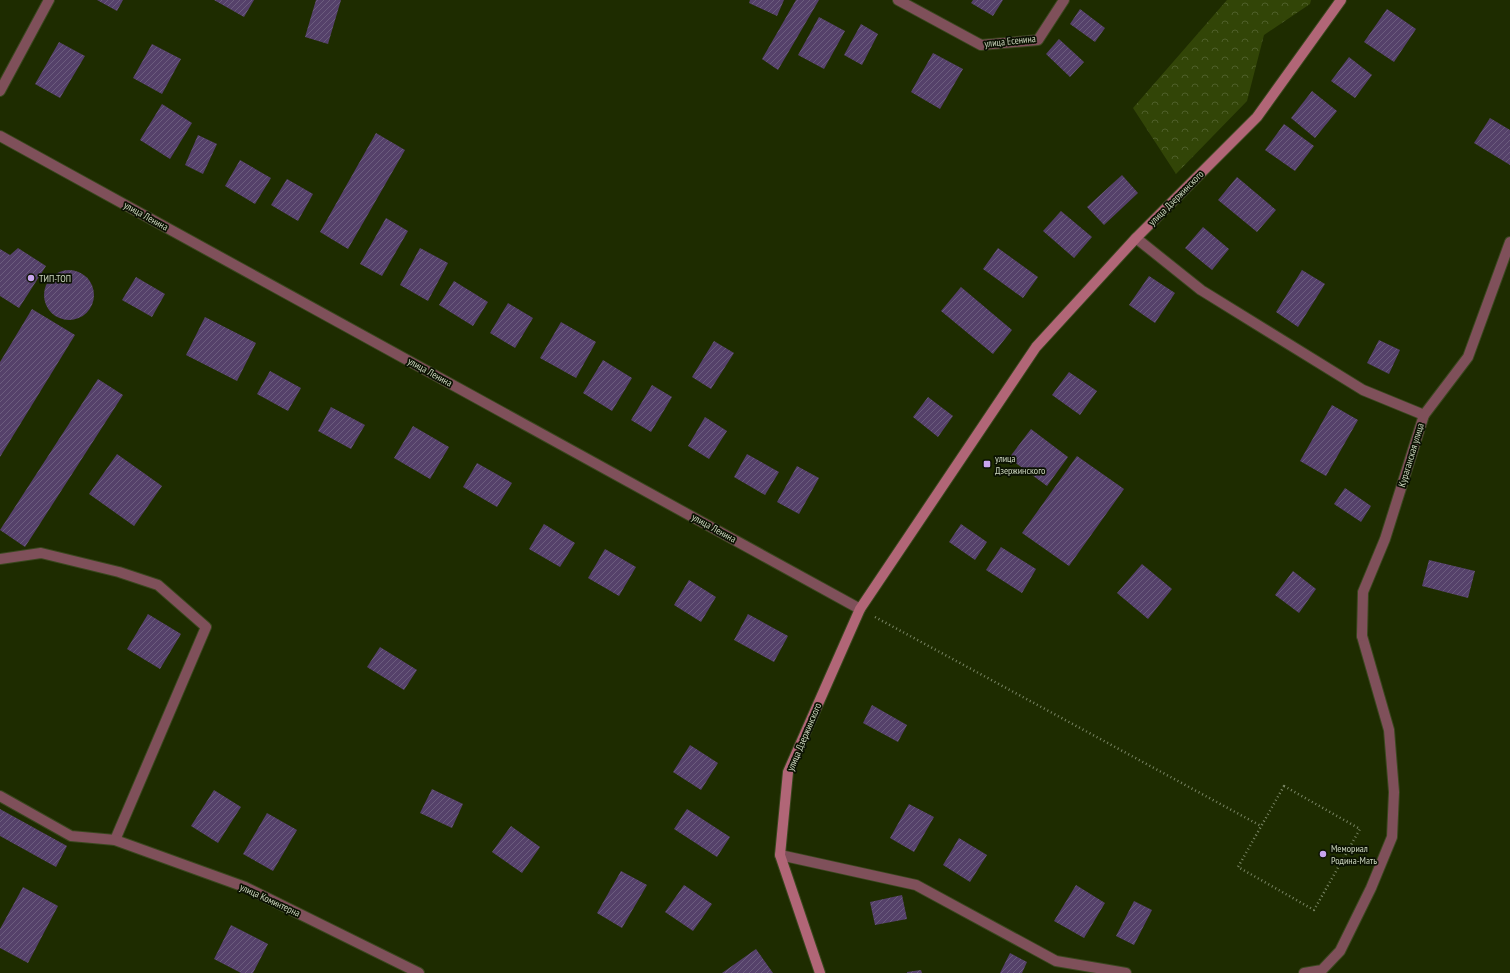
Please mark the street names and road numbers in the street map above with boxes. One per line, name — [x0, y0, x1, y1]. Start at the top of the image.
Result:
street label: улица Есенина — [984, 32, 1036, 50]
street label: улица Дзержинского — [1146, 168, 1206, 228]
street label: улица Ленина — [121, 198, 171, 234]
street label: улица Ленина — [405, 354, 455, 390]
street label: Кураганская улица — [1395, 421, 1427, 489]
street label: улица Ленина — [689, 510, 739, 546]
street label: улица Дзержинского — [784, 701, 824, 773]
street label: улица Коминтерна — [238, 880, 302, 920]

